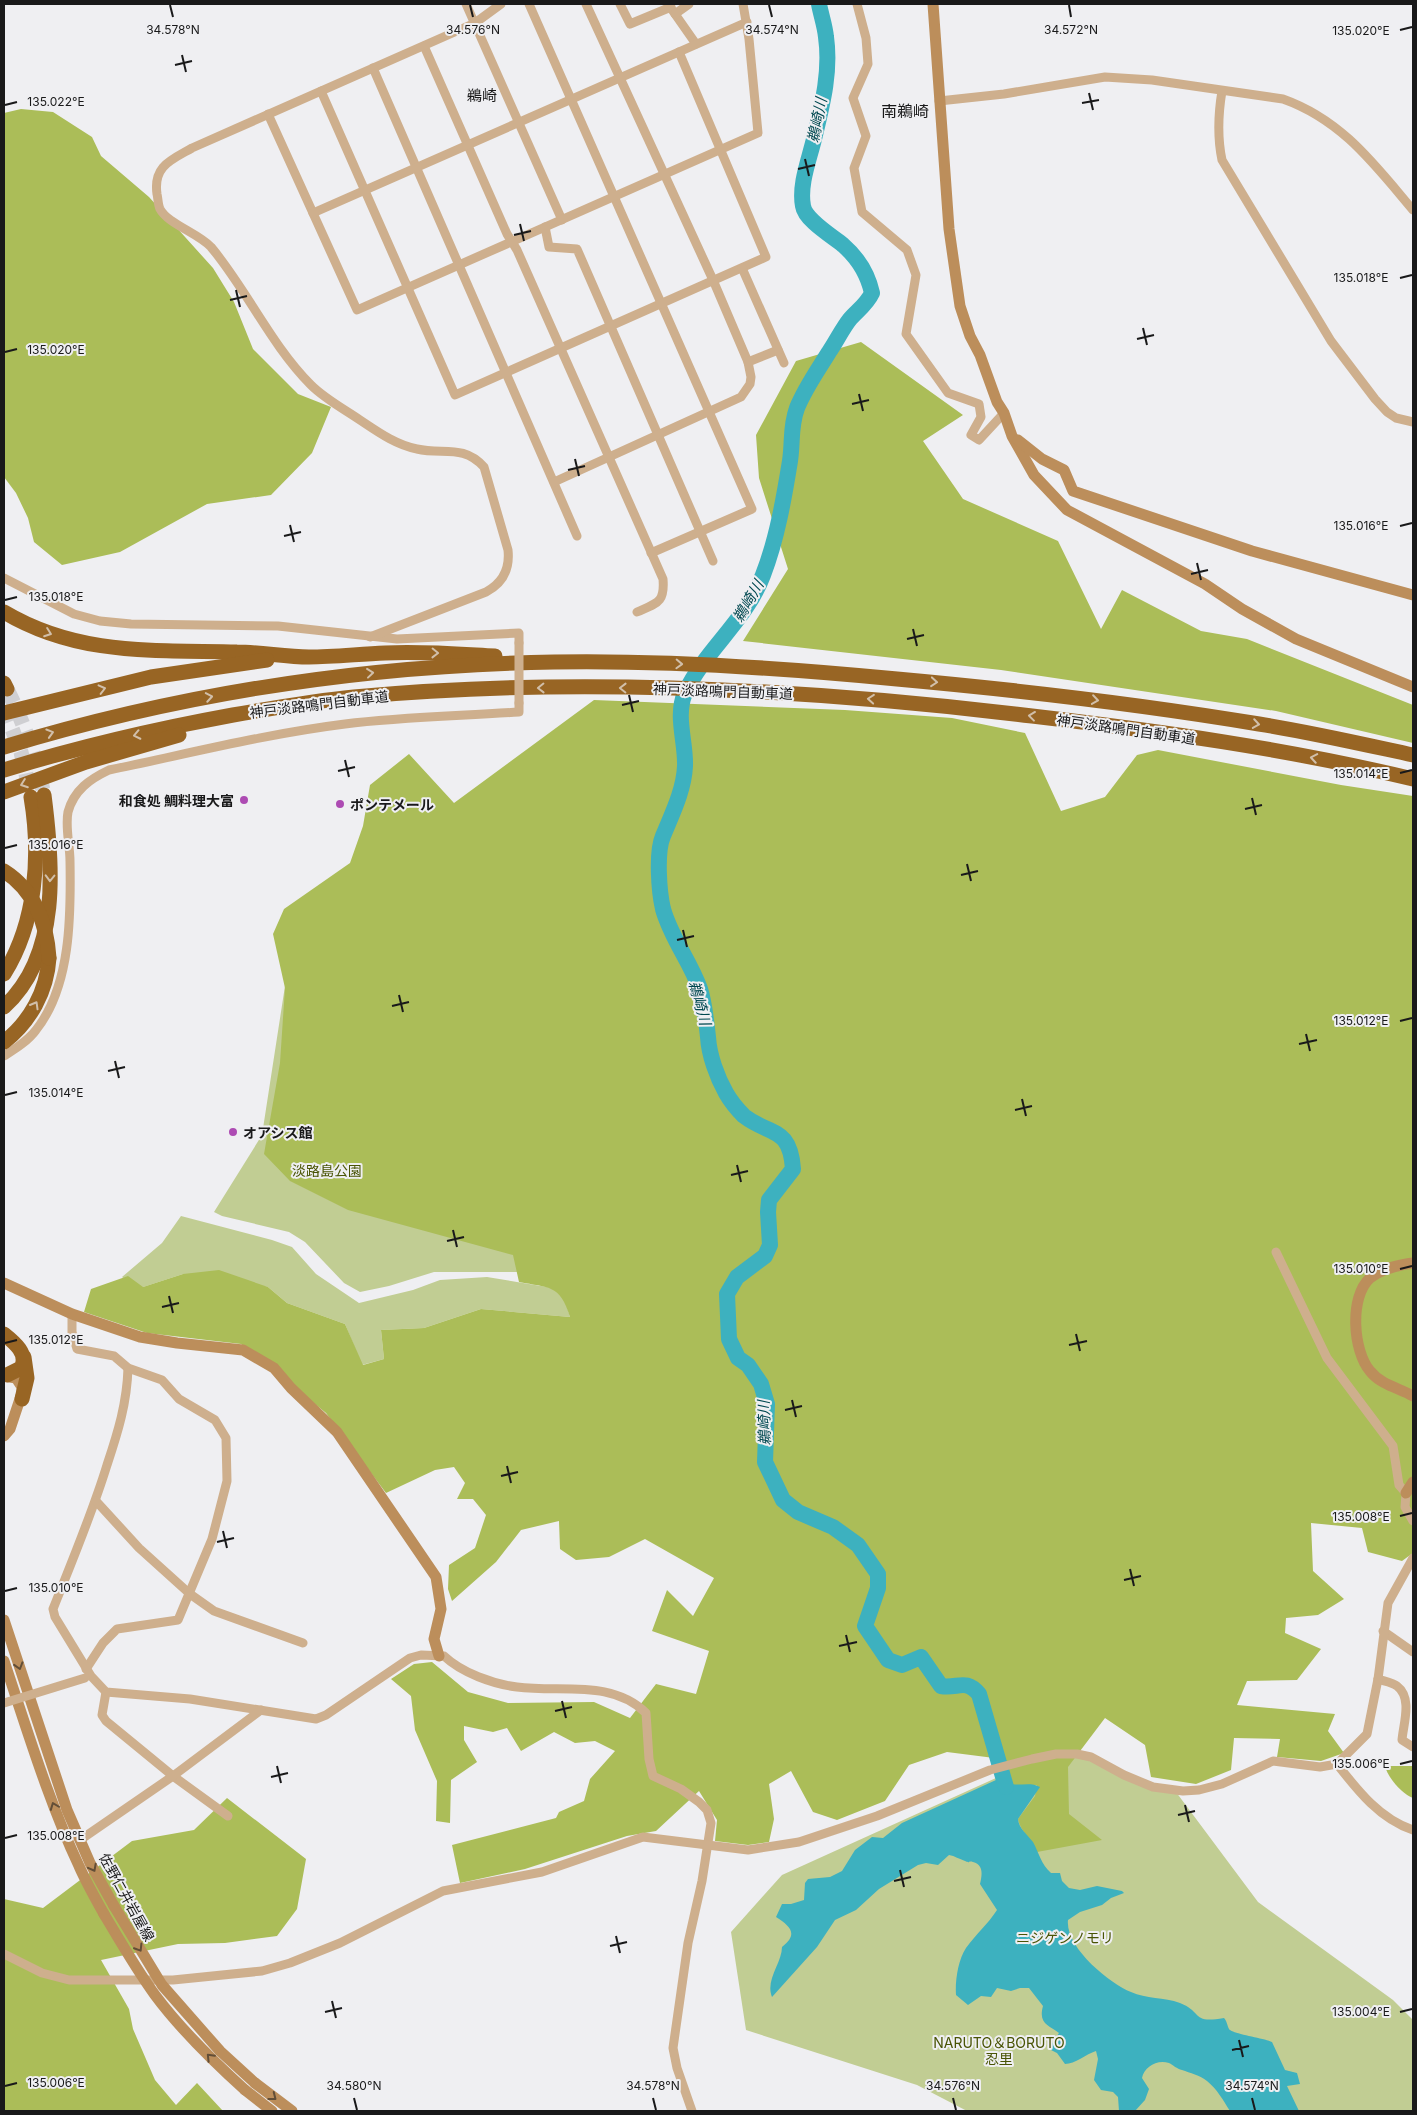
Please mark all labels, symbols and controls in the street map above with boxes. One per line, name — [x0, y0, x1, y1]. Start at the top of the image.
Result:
text: 34.578°N — [146, 22, 200, 37]
text: 34.576°N — [446, 22, 500, 37]
text: 34.574°N — [745, 22, 799, 37]
text: 34.572°N — [1044, 22, 1098, 37]
text: 135.020°E — [1332, 23, 1390, 38]
district label: 鵜崎 — [467, 86, 497, 105]
text: 135.022°E — [27, 94, 85, 109]
water label: 鵜崎川 — [803, 94, 831, 144]
district label: 南鵜崎 — [881, 101, 929, 121]
text: 135.018°E — [1334, 270, 1388, 285]
text: 135.020°E — [27, 342, 85, 357]
text: 135.016°E — [1334, 518, 1389, 533]
water label: 鵜崎川 — [729, 575, 768, 625]
text: 135.018°E — [29, 589, 83, 604]
one-way arrow — [43, 627, 51, 637]
one-way arrow — [432, 648, 439, 658]
one-way arrow — [675, 659, 683, 670]
one-way arrow — [366, 668, 374, 679]
one-way arrow — [930, 676, 938, 687]
street label: 神戸淡路鳴門自動車道 — [653, 680, 793, 702]
one-way arrow — [536, 683, 544, 693]
one-way arrow — [618, 683, 626, 693]
one-way arrow — [98, 684, 106, 694]
street label: 神戸淡路鳴門自動車道 — [248, 687, 390, 721]
one-way arrow — [204, 692, 213, 702]
one-way arrow — [866, 694, 874, 705]
one-way arrow — [1092, 694, 1100, 705]
one-way arrow — [1028, 711, 1036, 722]
street label: 神戸淡路鳴門自動車道 — [1055, 711, 1197, 747]
one-way arrow — [1252, 718, 1261, 728]
one-way arrow — [46, 728, 54, 738]
one-way arrow — [132, 729, 141, 740]
one-way arrow — [1310, 753, 1319, 763]
text: 135.014°E — [1333, 766, 1389, 781]
one-way arrow — [20, 778, 29, 788]
place label: 和食処 鯛料理大富 — [119, 792, 234, 809]
marker: 和食処 鯛料理大富 — [238, 794, 250, 806]
place label: ポンテメール — [350, 796, 434, 813]
marker: ポンテメール — [334, 798, 346, 810]
text: 135.016°E — [29, 837, 84, 852]
one-way arrow — [44, 875, 55, 883]
water label: 鵜崎川 — [685, 979, 716, 1029]
one-way arrow — [29, 1002, 39, 1011]
text: 135.012°E — [1334, 1013, 1388, 1028]
text: 135.014°E — [28, 1085, 84, 1100]
place label: オアシス館 — [243, 1124, 312, 1141]
marker: オアシス館 — [227, 1126, 239, 1138]
park label: 淡路島公園 — [292, 1162, 362, 1179]
text: 135.010°E — [1333, 1261, 1389, 1276]
text: 135.012°E — [29, 1332, 83, 1347]
water label: 鵜崎川 — [754, 1398, 774, 1446]
text: 135.008°E — [1332, 1509, 1390, 1524]
text: 135.010°E — [28, 1580, 84, 1595]
one-way arrow — [14, 1661, 24, 1670]
text: 135.006°E — [1332, 1756, 1390, 1771]
one-way arrow — [50, 1802, 60, 1811]
text: 135.008°E — [27, 1828, 85, 1843]
street label: 佐野仁井岩屋線 — [96, 1850, 158, 1944]
one-way arrow — [87, 1862, 97, 1871]
park label: ニジゲンノモリ — [1016, 1929, 1114, 1946]
one-way arrow — [132, 1943, 142, 1952]
text: 135.004°E — [1332, 2004, 1390, 2019]
park label: NARUTO＆BORUTO 忍里 — [933, 2034, 1065, 2067]
one-way arrow — [207, 2054, 216, 2063]
text: 135.006°E — [27, 2075, 85, 2090]
text: 34.580°N — [327, 2078, 381, 2093]
text: 34.578°N — [626, 2078, 680, 2093]
text: 34.576°N — [926, 2078, 980, 2093]
text: 34.574°N — [1225, 2078, 1279, 2093]
one-way arrow — [267, 2091, 277, 2100]

